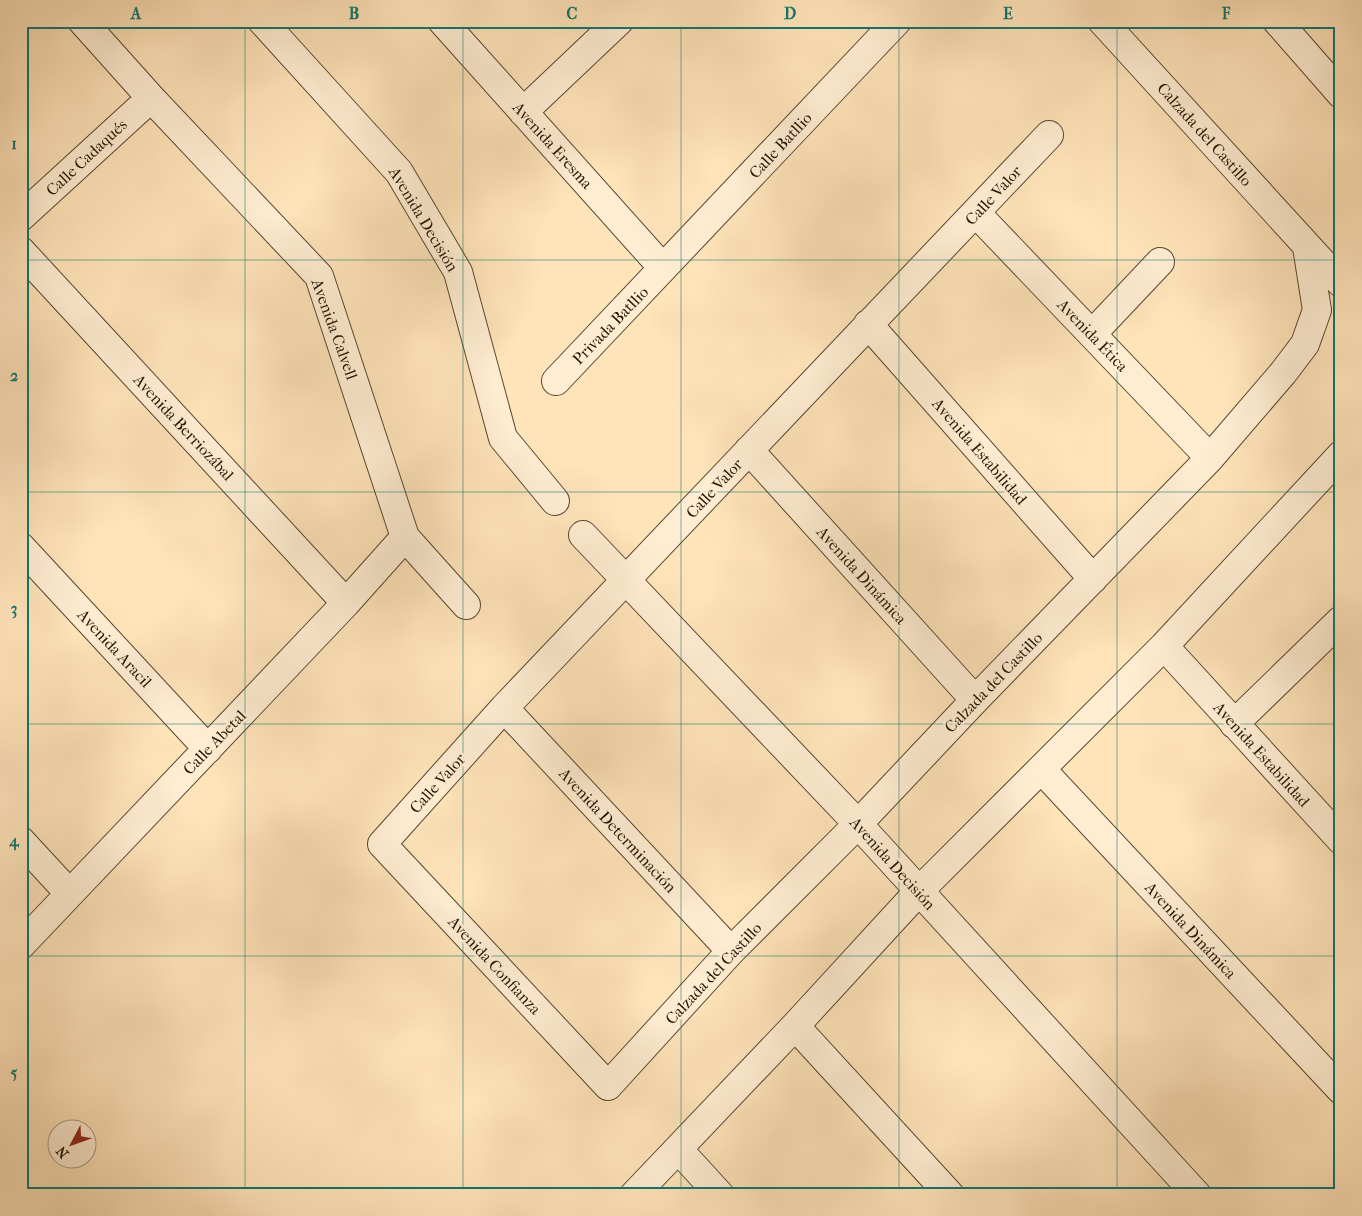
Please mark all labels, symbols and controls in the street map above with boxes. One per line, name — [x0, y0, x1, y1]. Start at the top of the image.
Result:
text: A — [130, 4, 142, 23]
text: B — [349, 4, 359, 23]
text: C — [567, 4, 578, 23]
text: D — [784, 4, 796, 23]
text: E — [1003, 4, 1013, 23]
text: F — [1221, 4, 1231, 23]
street label: Calzada del Castillo — [1153, 79, 1256, 190]
street label: Avenida Eresma — [508, 97, 597, 193]
street label: Calle Batllio — [745, 108, 816, 182]
street label: Calle Cadaqués — [42, 115, 131, 200]
text: 1 — [11, 134, 17, 153]
street label: Calle Valor — [961, 162, 1026, 229]
street label: Avenida Decisión — [384, 163, 463, 276]
street label: Avenida Calvell — [307, 275, 362, 383]
street label: Privada Batllio — [569, 282, 652, 368]
street label: Avenida Ética — [1053, 294, 1133, 376]
text: 2 — [10, 366, 18, 385]
street label: Avenida Berriozábal — [129, 370, 238, 485]
street label: Avenida Estabilidad — [928, 393, 1031, 509]
street label: Calle Valor — [682, 455, 747, 522]
street label: Avenida Dinámica — [812, 522, 911, 629]
text: 3 — [11, 599, 17, 619]
street label: Avenida Aracil — [73, 605, 156, 692]
street label: Calzada del Castillo — [941, 628, 1046, 737]
street label: Avenida Estabilidad — [1209, 697, 1314, 811]
street label: Calle Abetal — [179, 706, 250, 779]
street label: Calle Valor — [405, 749, 469, 817]
street label: Avenida Determinación — [554, 763, 681, 897]
street label: Avenida Decisión — [845, 812, 940, 914]
text: 4 — [8, 831, 20, 851]
street label: Avenida Dinámica — [1140, 877, 1241, 983]
street label: Avenida Confianza — [444, 912, 545, 1019]
street label: Calzada del Castillo — [661, 918, 765, 1028]
text: 5 — [11, 1063, 18, 1082]
north arrow — [48, 1118, 98, 1168]
text: N — [52, 1142, 72, 1162]

